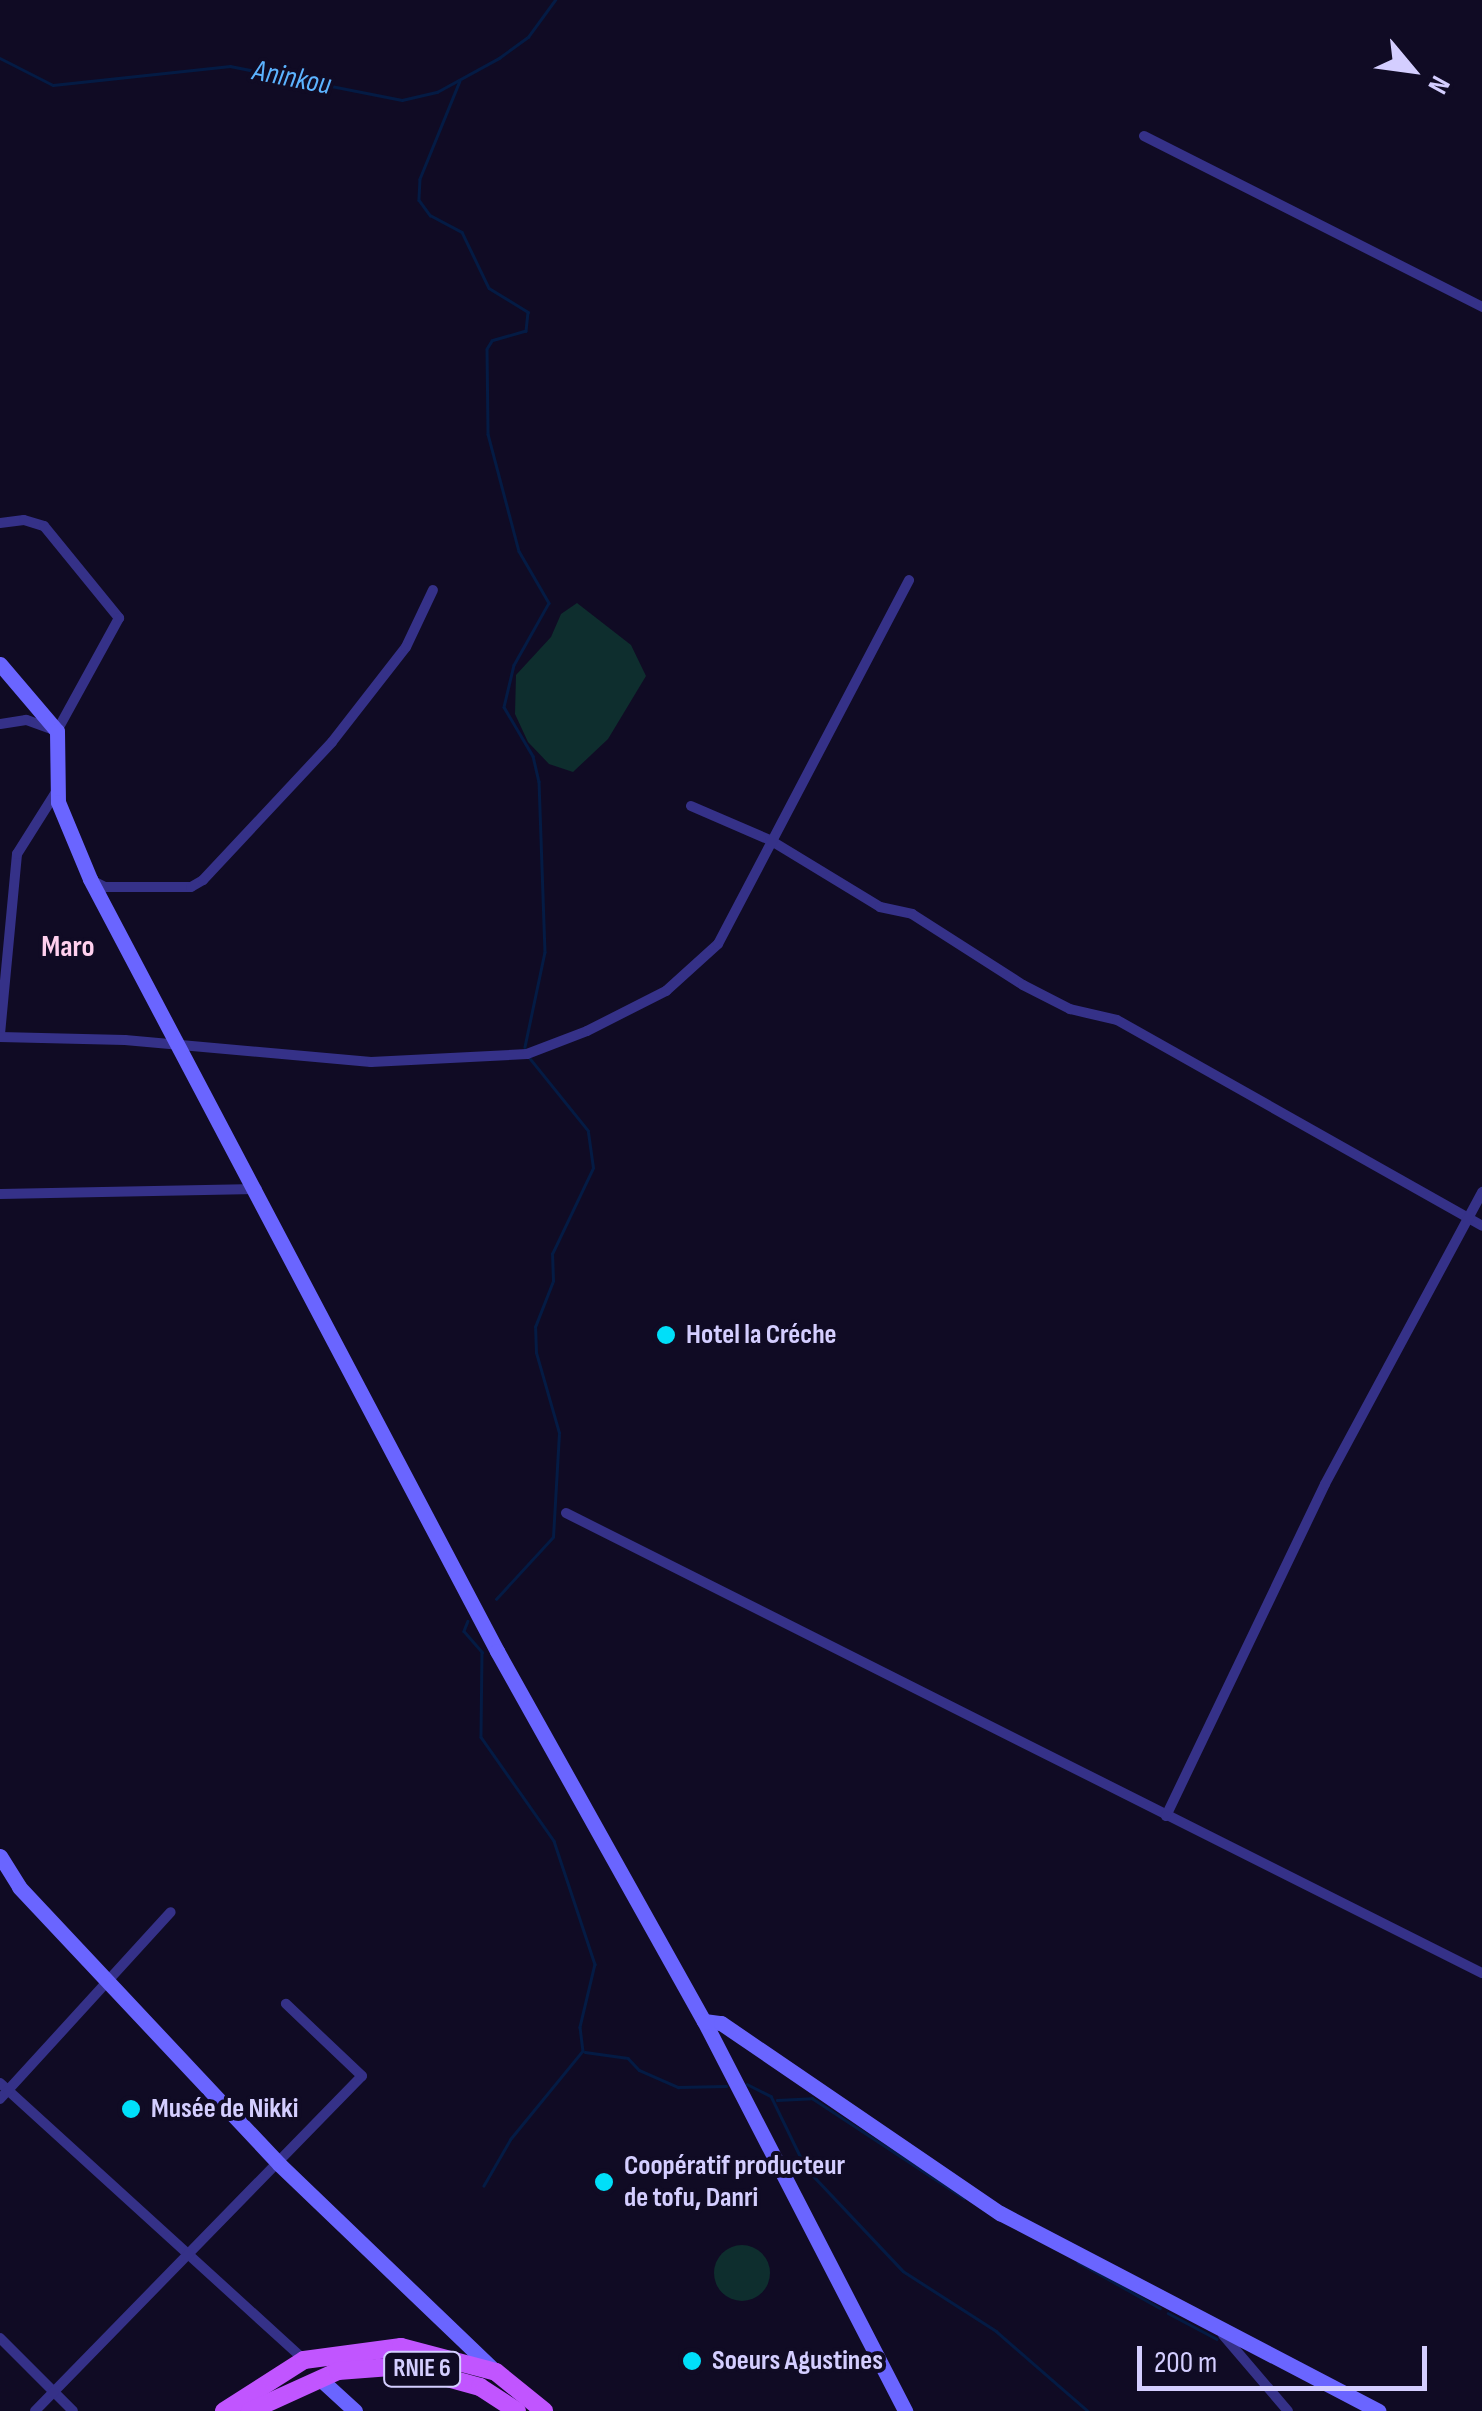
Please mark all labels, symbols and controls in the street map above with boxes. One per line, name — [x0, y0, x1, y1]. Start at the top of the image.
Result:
north arrow — [1362, 20, 1462, 120]
water label: Aninkou — [250, 53, 334, 103]
text: N — [1421, 70, 1457, 99]
district label: Maro — [41, 929, 95, 965]
place label: Hotel la Créche — [686, 1318, 837, 1352]
marker: Hotel la Créche — [655, 1324, 677, 1346]
place label: Musée de Nikki — [151, 2092, 298, 2126]
marker: Musée de Nikki — [120, 2098, 142, 2120]
place label: Coopératif producteur de tofu, Danri — [624, 2149, 845, 2215]
marker: Coopératif producteur de tofu, Danri — [593, 2171, 615, 2193]
scale bar — [1142, 2326, 1432, 2388]
place label: Soeurs Agustines — [712, 2344, 883, 2378]
text: 200 m — [1154, 2345, 1217, 2381]
road number: RNIE 6 — [382, 2349, 462, 2389]
marker: Soeurs Agustines — [681, 2350, 703, 2372]

